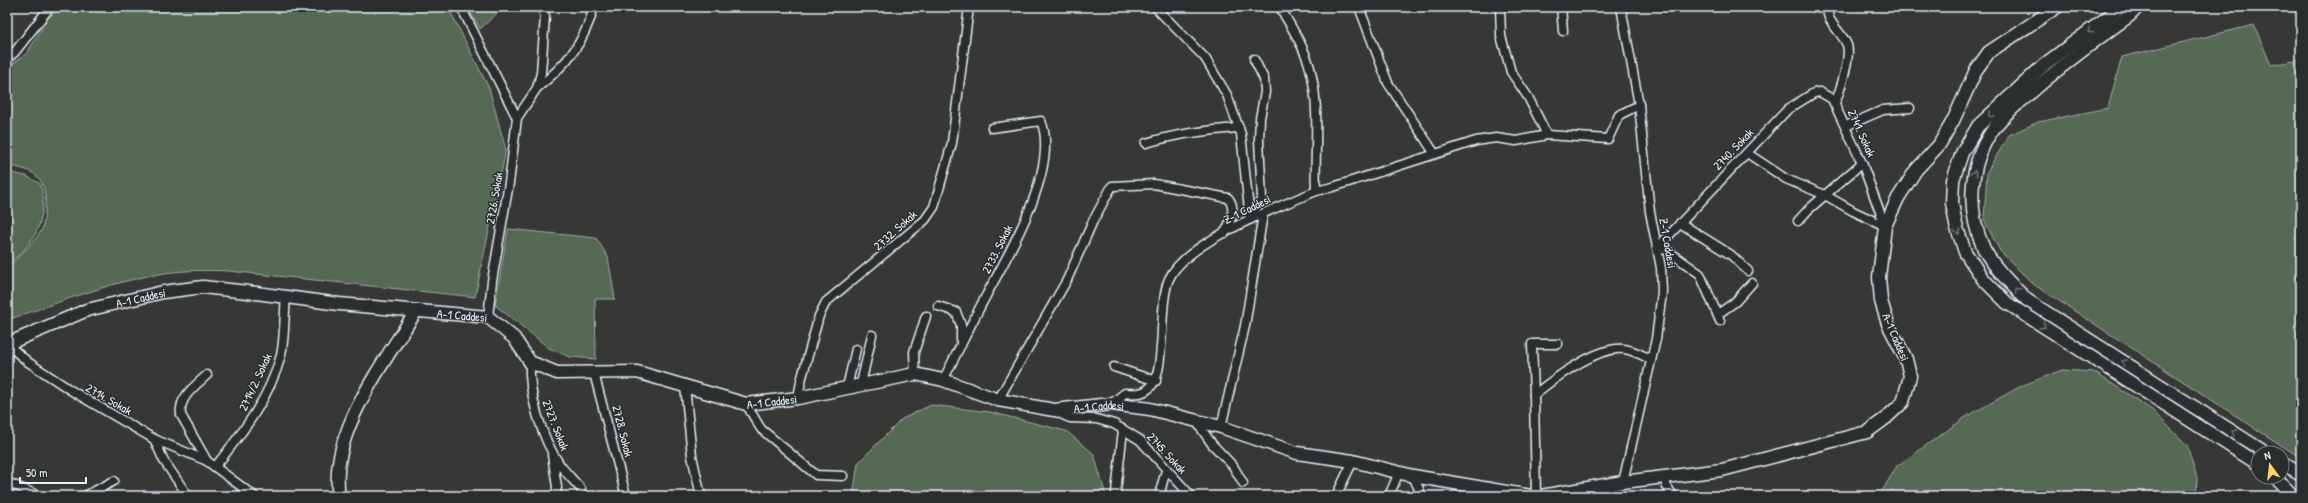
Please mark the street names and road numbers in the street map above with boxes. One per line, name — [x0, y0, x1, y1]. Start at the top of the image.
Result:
street label: 2741. Sokak — [1844, 106, 1880, 160]
street label: 2740. Sokak — [1709, 124, 1757, 174]
street label: 2726. Sokak — [481, 171, 507, 225]
street label: Z-1 Caddesi — [1220, 190, 1274, 228]
street label: 2732. Sokak — [870, 206, 920, 254]
street label: Z-1 Caddesi — [1655, 217, 1681, 269]
street label: 2733. Sokak — [977, 222, 1017, 276]
street label: A-1 Caddesi — [114, 283, 166, 311]
street label: A-1 Caddesi — [436, 304, 488, 325]
street label: A-1 Caddesi — [1878, 310, 1914, 364]
street label: 2714/2. Sokak — [234, 351, 276, 413]
street label: 2714. Sokak — [83, 379, 135, 419]
street label: A-1 Caddesi — [746, 390, 798, 412]
street label: A-1 Caddesi — [1073, 395, 1125, 416]
street label: 2727. Sokak — [538, 397, 574, 453]
street label: 2728. Sokak — [608, 403, 638, 459]
street label: 2745. Sokak — [1143, 428, 1191, 478]

